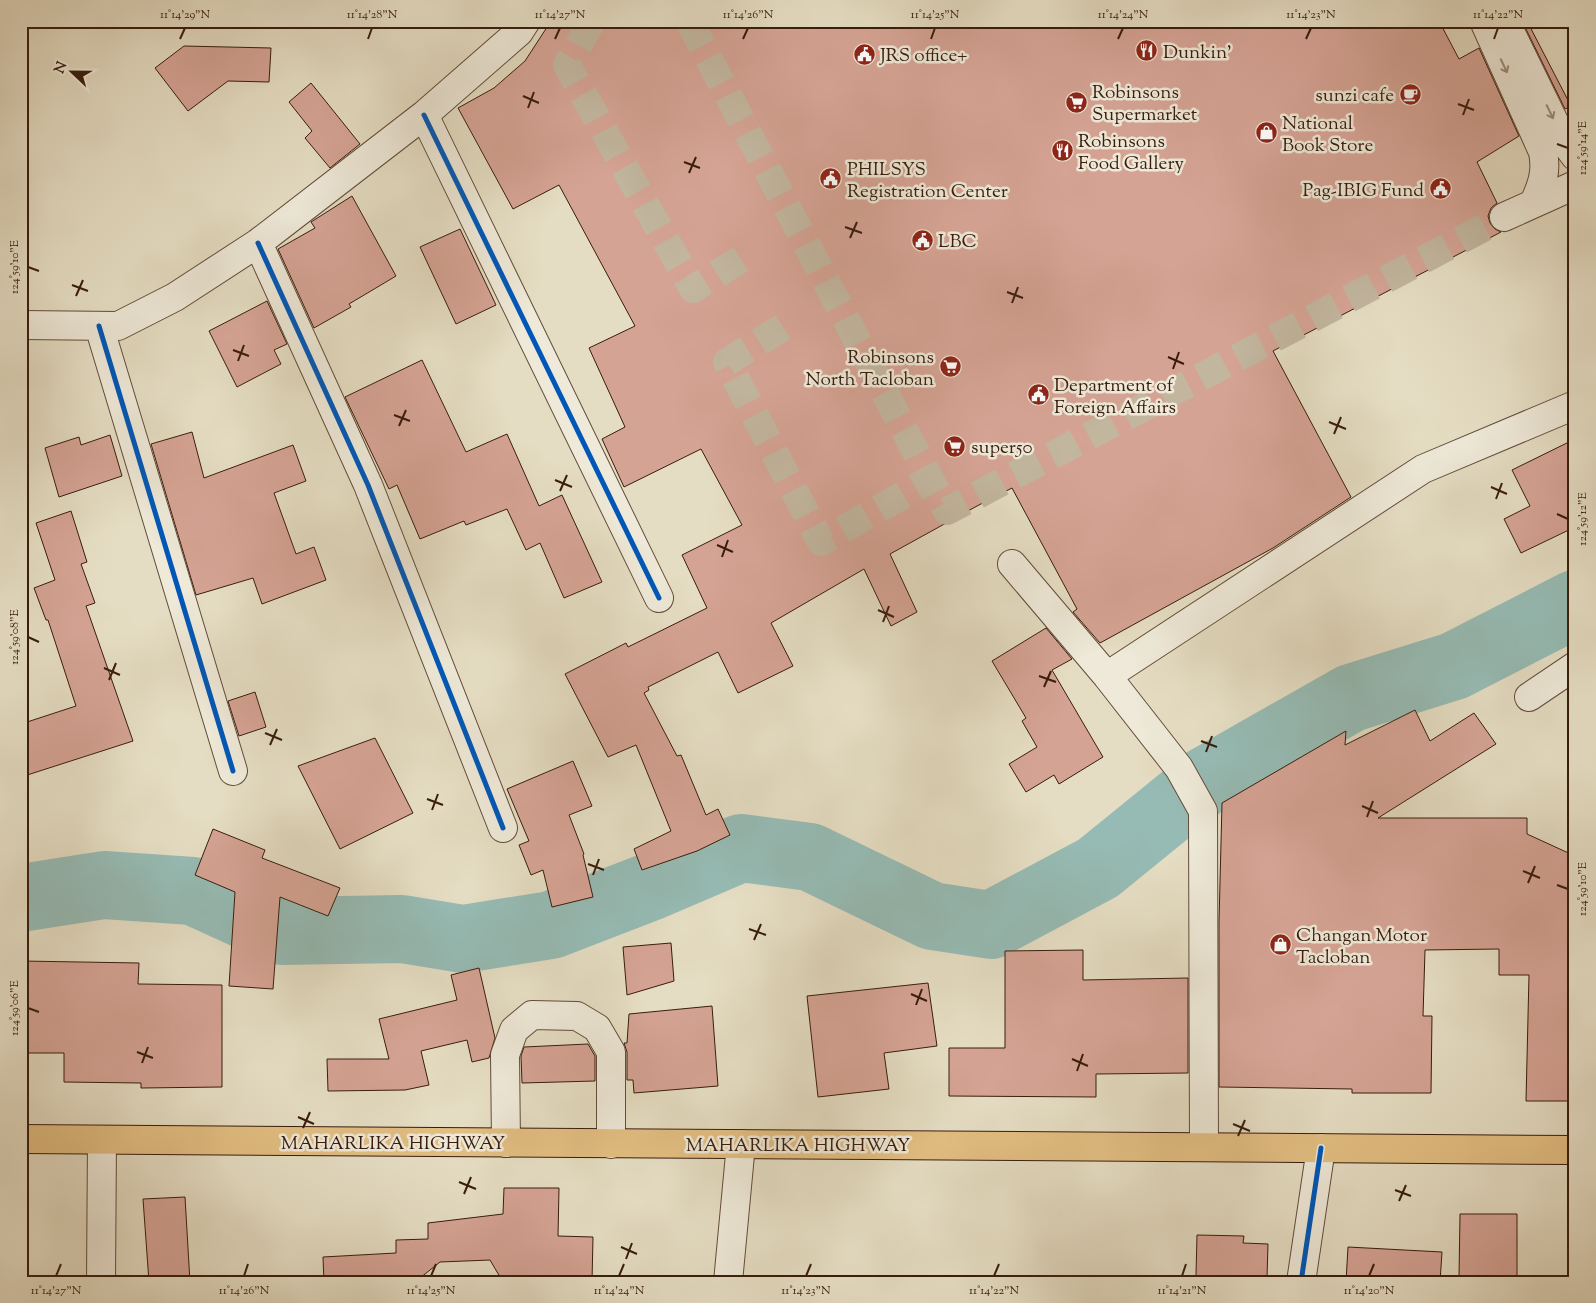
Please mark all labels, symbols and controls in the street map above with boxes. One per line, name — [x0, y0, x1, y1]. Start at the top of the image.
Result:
text: 11°14'29"N — [160, 6, 210, 24]
text: 11°14'28"N — [347, 6, 398, 24]
text: 11°14'27"N — [535, 6, 586, 24]
text: 11°14'26"N — [723, 6, 774, 24]
text: 11°14'25"N — [911, 6, 960, 24]
text: 11°14'24"N — [1098, 6, 1149, 24]
text: 11°14'23"N — [1286, 6, 1336, 24]
text: 11°14'22"N — [1473, 6, 1523, 24]
restaurant icon: Dunkin' — [1135, 39, 1159, 63]
place label: Dunkin' — [1163, 40, 1232, 67]
public building icon: JRS office+ — [852, 42, 876, 66]
place label: JRS office+ — [879, 43, 967, 70]
north arrow — [48, 48, 98, 98]
one-way arrow — [1499, 58, 1509, 73]
text: N — [50, 59, 73, 77]
place label: Robinsons Supermarket — [1092, 80, 1198, 129]
cafe icon: sunzi cafe — [1398, 82, 1422, 106]
place label: sunzi cafe — [1315, 83, 1394, 110]
supermarket icon: Robinsons Supermarket — [1064, 90, 1088, 114]
one-way arrow — [1545, 104, 1555, 119]
place label: National Book Store — [1282, 111, 1373, 160]
text: 124°59'14"E — [1574, 120, 1592, 175]
shop icon: National Book Store — [1254, 121, 1278, 145]
place label: Robinsons Food Gallery — [1078, 129, 1185, 178]
restaurant icon: Robinsons Food Gallery — [1050, 139, 1074, 163]
place label: PHILSYS Registration Center — [847, 157, 1008, 206]
public building icon: PHILSYS Registration Center — [819, 167, 843, 191]
public building icon: Pag-IBIG Fund — [1428, 177, 1452, 201]
place label: Pag-IBIG Fund — [1302, 178, 1424, 205]
public building icon: LBC — [910, 228, 934, 252]
place label: LBC — [938, 229, 977, 256]
text: 124°59'10"E — [6, 239, 24, 294]
place label: Robinsons North Tacloban — [806, 345, 934, 394]
supermarket icon: Robinsons North Tacloban — [938, 355, 962, 379]
place label: Department of Foreign Affairs — [1054, 373, 1176, 422]
public building icon: Department of Foreign Affairs — [1026, 383, 1050, 407]
supermarket icon: super50 — [943, 434, 967, 458]
place label: super50 — [971, 435, 1032, 462]
text: 124°59'12"E — [1574, 492, 1592, 546]
text: 124°59'08"E — [6, 608, 24, 665]
text: 124°59'10"E — [1574, 861, 1592, 916]
place label: Changan Motor Tacloban — [1296, 923, 1427, 972]
shop icon: Changan Motor Tacloban — [1268, 933, 1292, 957]
text: 124°59'06"E — [6, 979, 24, 1036]
street label: MAHARLIKA HIGHWAY — [281, 1131, 506, 1158]
street label: MAHARLIKA HIGHWAY — [686, 1133, 911, 1160]
text: 11°14'27"N — [31, 1282, 82, 1300]
text: 11°14'26"N — [219, 1282, 270, 1300]
text: 11°14'25"N — [407, 1282, 456, 1300]
text: 11°14'24"N — [594, 1282, 645, 1300]
text: 11°14'23"N — [781, 1282, 831, 1300]
text: 11°14'22"N — [969, 1282, 1019, 1300]
text: 11°14'21"N — [1158, 1282, 1207, 1300]
text: 11°14'20"N — [1344, 1282, 1395, 1300]

